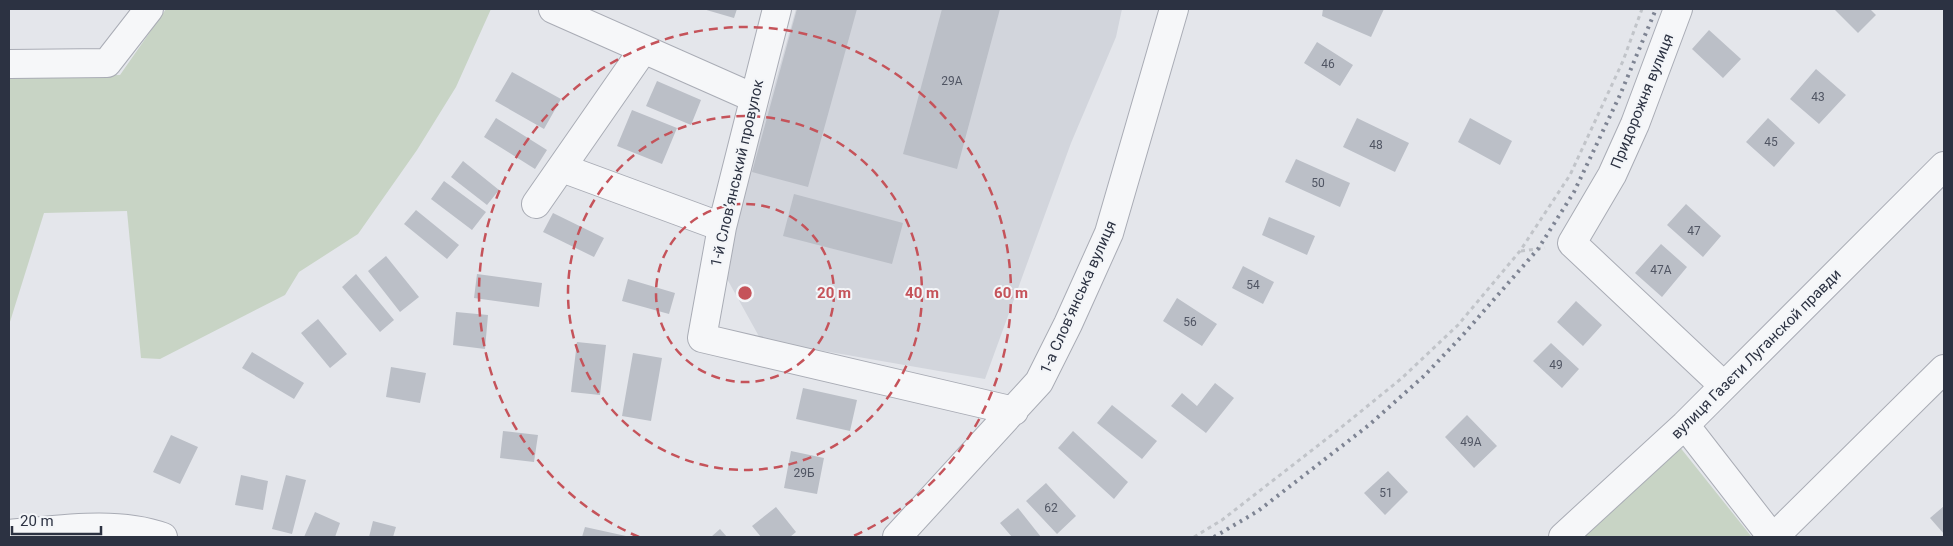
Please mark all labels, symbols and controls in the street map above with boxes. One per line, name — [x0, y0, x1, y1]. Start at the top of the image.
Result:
street label: Придорожня вулиця — [1607, 31, 1677, 171]
house number: 46 — [1321, 57, 1335, 71]
house number: 29А — [941, 74, 963, 88]
street label: 1-й Слов’янський провулок — [707, 78, 767, 268]
house number: 43 — [1811, 90, 1825, 104]
house number: 45 — [1764, 135, 1778, 149]
house number: 48 — [1369, 138, 1383, 152]
house number: 50 — [1311, 176, 1325, 190]
street label: 1-а Слов’янська вулиця — [1036, 218, 1120, 376]
house number: 47 — [1687, 224, 1701, 238]
house number: 47А — [1650, 263, 1672, 277]
street label: вулиця Газєти Луганской правди — [1667, 265, 1845, 443]
house number: 54 — [1246, 278, 1260, 292]
centre of rings — [736, 284, 754, 302]
text: 20 m — [817, 284, 851, 302]
text: 40 m — [905, 284, 939, 302]
text: 60 m — [994, 284, 1028, 302]
house number: 56 — [1183, 315, 1197, 329]
house number: 49 — [1549, 358, 1563, 372]
house number: 49А — [1460, 435, 1482, 449]
house number: 29Б — [793, 466, 815, 480]
house number: 51 — [1379, 486, 1393, 500]
house number: 62 — [1044, 501, 1058, 515]
scale bar — [12, 504, 101, 536]
text: 20 m — [20, 512, 54, 530]

